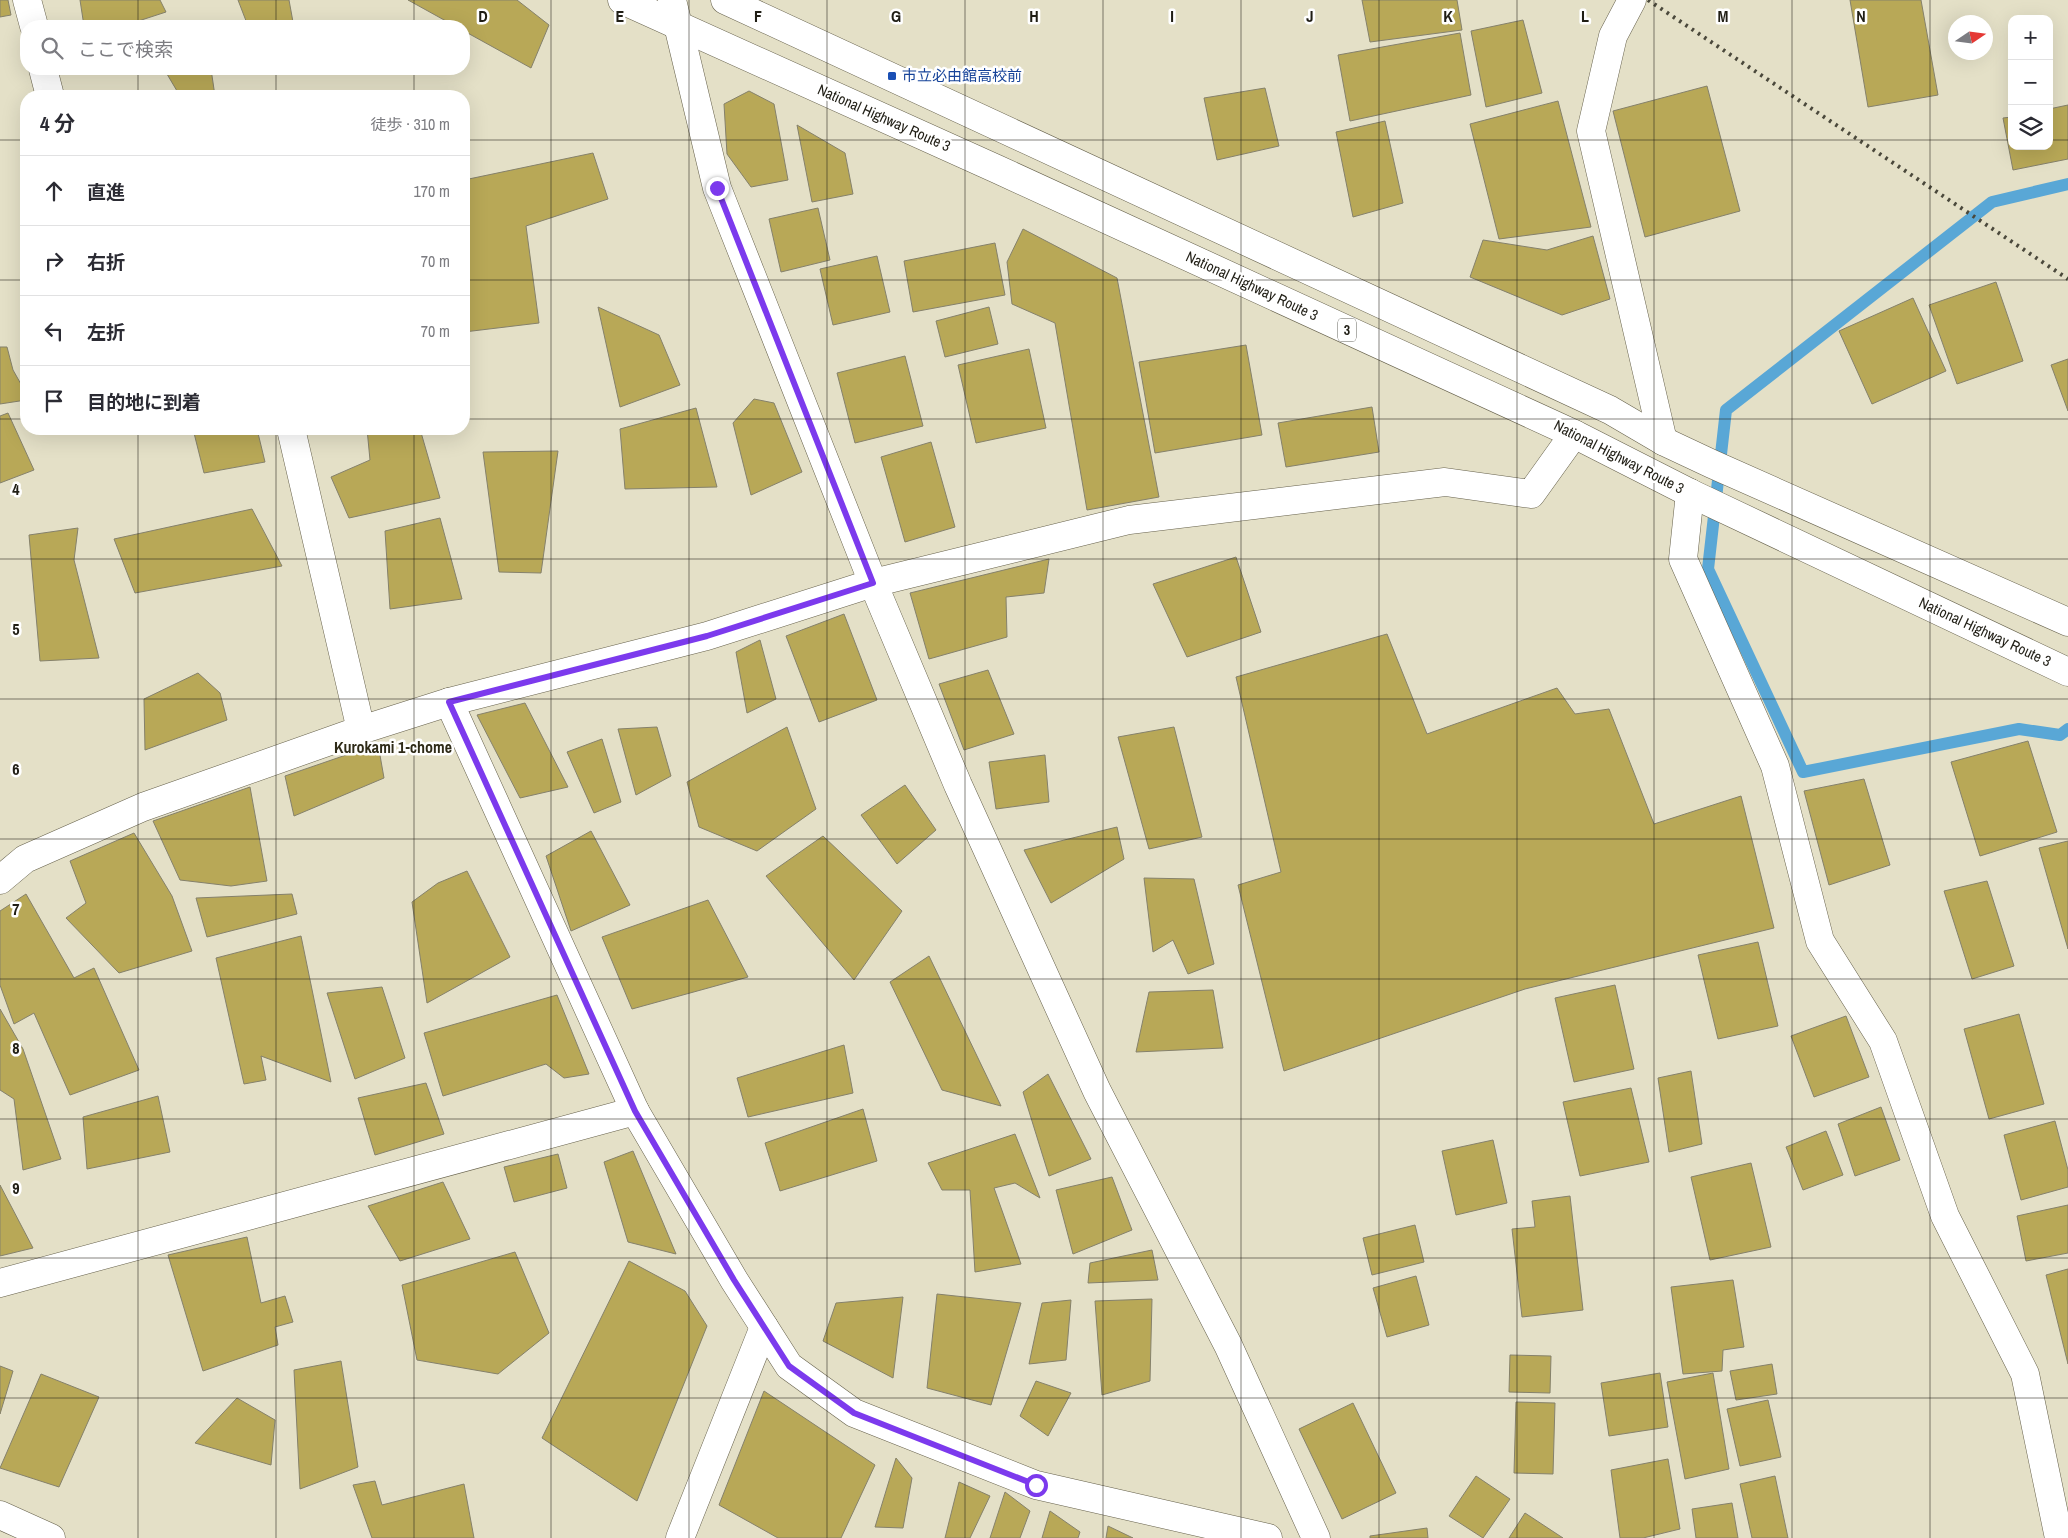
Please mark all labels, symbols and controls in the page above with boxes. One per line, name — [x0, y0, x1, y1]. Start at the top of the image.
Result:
text: D — [478, 5, 488, 27]
text: E — [616, 5, 625, 27]
text: F — [754, 5, 762, 27]
text: G — [891, 5, 901, 27]
text: H — [1029, 5, 1039, 27]
text: I — [1170, 5, 1174, 27]
text: J — [1306, 5, 1314, 27]
text: K — [1443, 5, 1453, 27]
text: L — [1581, 5, 1589, 27]
text: M — [1718, 5, 1729, 27]
text: N — [1856, 5, 1866, 27]
north arrow — [1948, 15, 1993, 60]
map controls — [2008, 15, 2053, 150]
button: + — [2008, 15, 2053, 60]
search box — [20, 20, 470, 75]
icon: search — [38, 34, 66, 62]
text: ここで検索 — [78, 36, 173, 62]
button: − — [2008, 60, 2053, 105]
place label: 市立必由館高校前 — [902, 65, 1022, 86]
marker: 市立必由館高校前 — [886, 70, 898, 82]
street label: National Highway Route 3 — [814, 79, 954, 156]
button: layers — [2008, 105, 2053, 150]
text: 4 分 — [40, 109, 75, 138]
text: 徒歩 · 310 m — [371, 113, 450, 135]
icon: ahead — [40, 177, 68, 205]
route end — [706, 177, 729, 200]
text: 直進 — [87, 179, 125, 205]
text: 170 m — [414, 180, 450, 202]
street label: National Highway Route 3 — [1183, 246, 1322, 325]
icon: right — [40, 247, 68, 275]
text: 右折 — [87, 249, 125, 275]
text: 70 m — [421, 250, 450, 272]
icon: left — [40, 317, 68, 345]
road number: 3 — [1338, 318, 1356, 342]
text: 左折 — [87, 319, 125, 345]
text: 70 m — [421, 320, 450, 342]
icon: arrive — [40, 387, 68, 415]
text: 目的地に到着 — [87, 389, 201, 415]
street label: National Highway Route 3 — [1550, 415, 1688, 499]
text: 4 — [12, 478, 20, 500]
street label: National Highway Route 3 — [1916, 592, 2055, 671]
text: 5 — [12, 618, 20, 640]
district label: Kurokami 1-chome — [334, 736, 452, 758]
text: 6 — [12, 758, 20, 780]
text: 7 — [12, 898, 20, 920]
text: 8 — [12, 1037, 20, 1059]
text: 9 — [12, 1177, 20, 1199]
route start — [1025, 1474, 1048, 1497]

